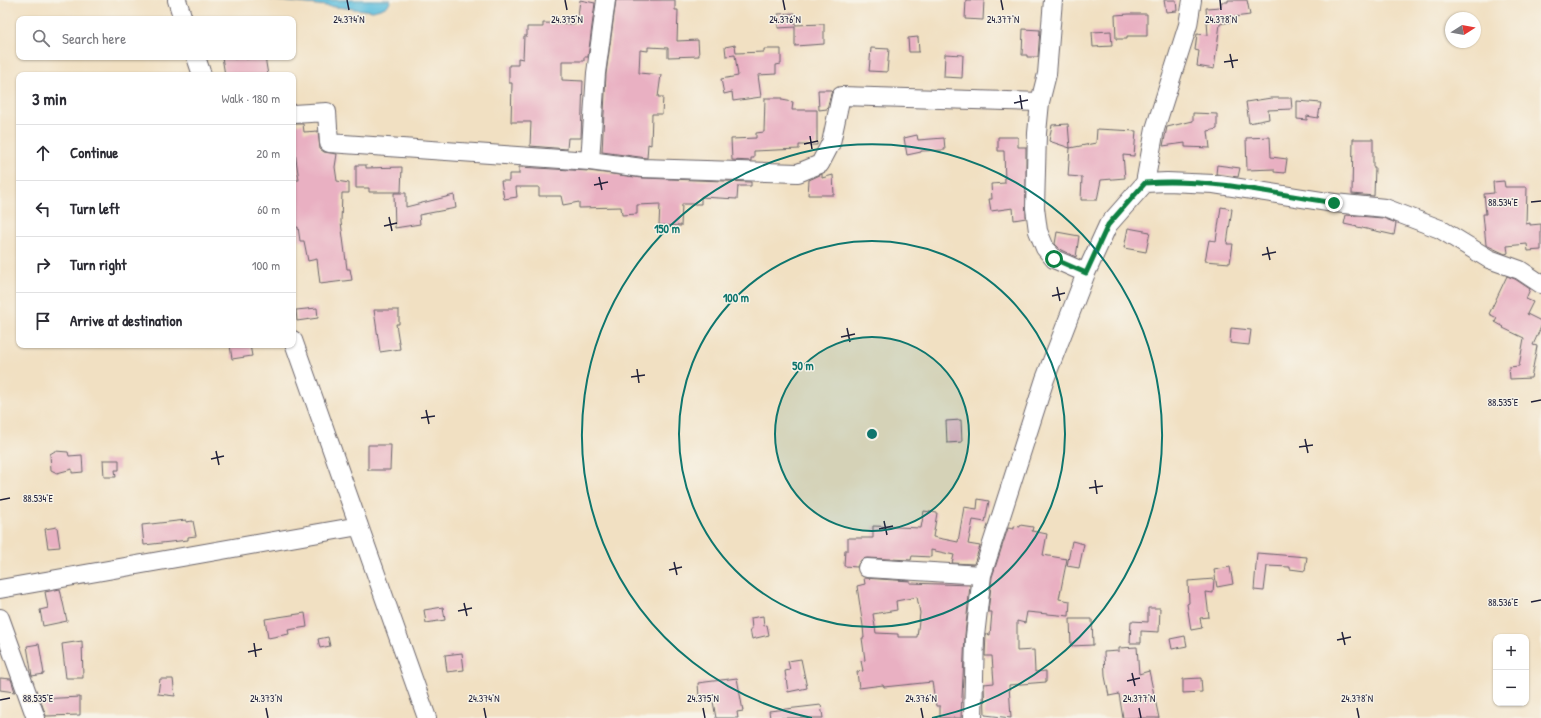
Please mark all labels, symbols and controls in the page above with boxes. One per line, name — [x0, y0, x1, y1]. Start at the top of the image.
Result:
north arrow — [1445, 12, 1481, 48]
text: 24.374°N — [333, 13, 365, 26]
text: 24.375°N — [551, 13, 583, 26]
text: 24.376°N — [769, 13, 801, 26]
text: 24.377°N — [987, 13, 1019, 26]
text: 24.378°N — [1205, 13, 1237, 26]
search box — [16, 16, 296, 60]
icon: search — [30, 27, 52, 49]
text: Search here — [62, 28, 126, 49]
text: 3 min — [32, 87, 67, 110]
text: Walk · 180 m — [221, 89, 280, 107]
icon: ahead — [32, 142, 54, 164]
text: Continue — [70, 142, 118, 163]
text: 20 m — [256, 144, 280, 162]
route end — [1325, 194, 1343, 212]
text: 88.534°E — [1488, 196, 1519, 209]
icon: left — [32, 198, 54, 220]
text: Turn left — [70, 198, 120, 219]
text: 60 m — [257, 200, 280, 218]
text: 150 m — [654, 220, 680, 237]
route start — [1045, 250, 1063, 268]
icon: right — [32, 254, 54, 276]
text: Turn right — [70, 254, 126, 275]
text: 100 m — [252, 256, 280, 274]
text: 100 m — [723, 289, 749, 306]
icon: arrive — [32, 310, 54, 332]
text: Arrive at destination — [70, 310, 182, 331]
text: 50 m — [792, 357, 814, 374]
text: 88.535°E — [1488, 396, 1519, 409]
centre of rings — [865, 427, 879, 441]
text: 88.534°E — [23, 492, 54, 505]
text: 88.536°E — [1488, 596, 1519, 609]
map controls — [1493, 634, 1529, 706]
button: + — [1493, 634, 1529, 670]
button: − — [1493, 670, 1529, 706]
text: 88.535°E — [23, 692, 54, 705]
text: 24.373°N — [250, 692, 282, 705]
text: 24.374°N — [468, 692, 500, 705]
text: 24.375°N — [687, 692, 719, 705]
text: 24.376°N — [905, 692, 937, 705]
text: 24.377°N — [1123, 692, 1155, 705]
text: 24.378°N — [1341, 692, 1373, 705]

